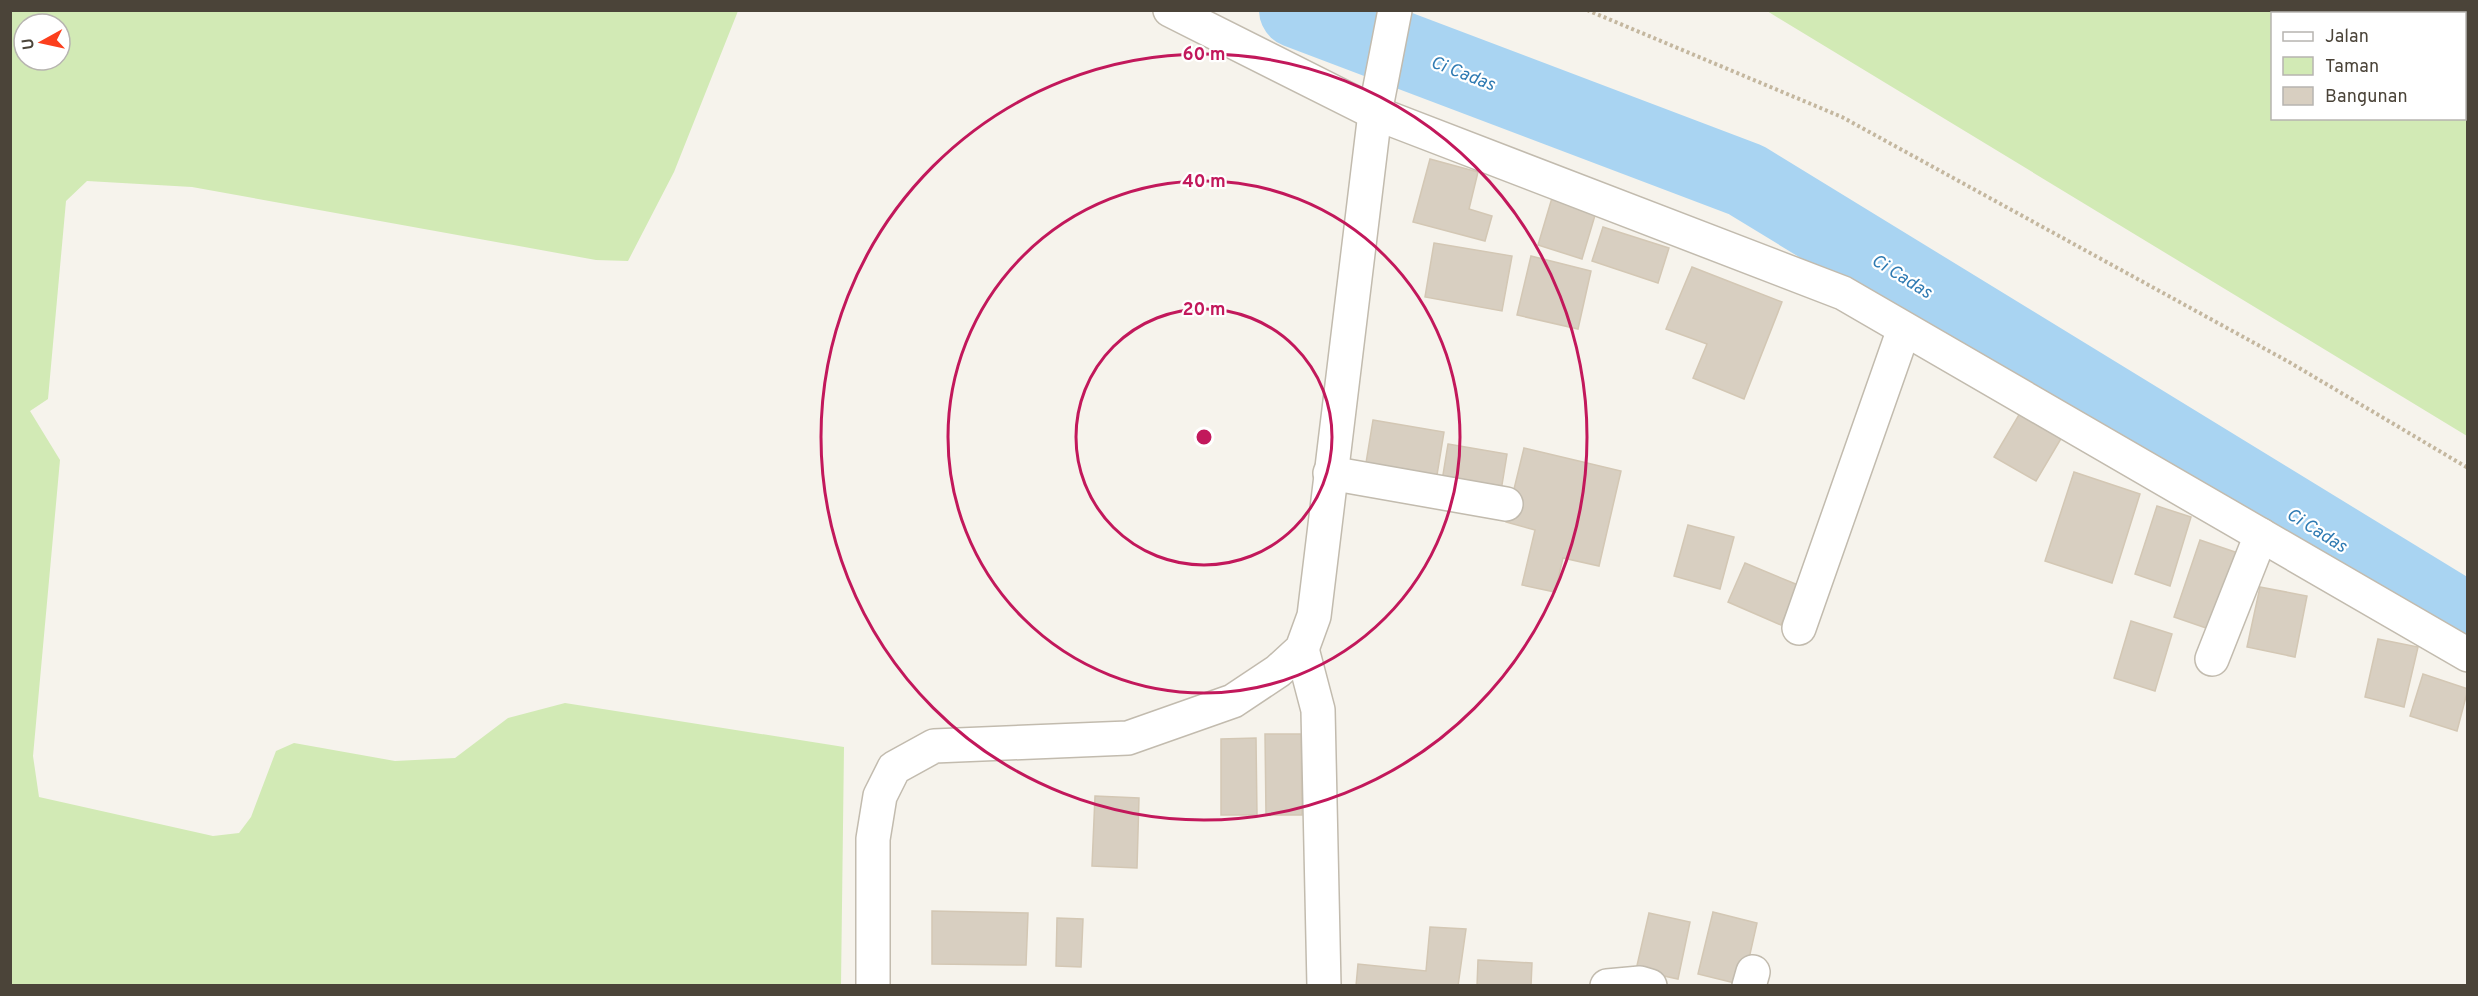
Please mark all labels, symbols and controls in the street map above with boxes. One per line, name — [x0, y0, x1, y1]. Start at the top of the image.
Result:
north arrow — [12, 12, 72, 72]
legend — [2271, 12, 2466, 120]
text: Jalan — [2325, 26, 2369, 49]
text: U — [18, 37, 40, 51]
text: 60 m — [1182, 44, 1226, 67]
water label: Ci Cadas — [1427, 52, 1499, 98]
text: Taman — [2325, 56, 2379, 79]
text: Bangunan — [2325, 86, 2408, 109]
text: 40 m — [1182, 171, 1226, 194]
water label: Ci Cadas — [1867, 250, 1937, 305]
text: 20 m — [1182, 299, 1226, 322]
centre of rings — [1194, 427, 1214, 447]
water label: Ci Cadas — [2282, 504, 2352, 559]

